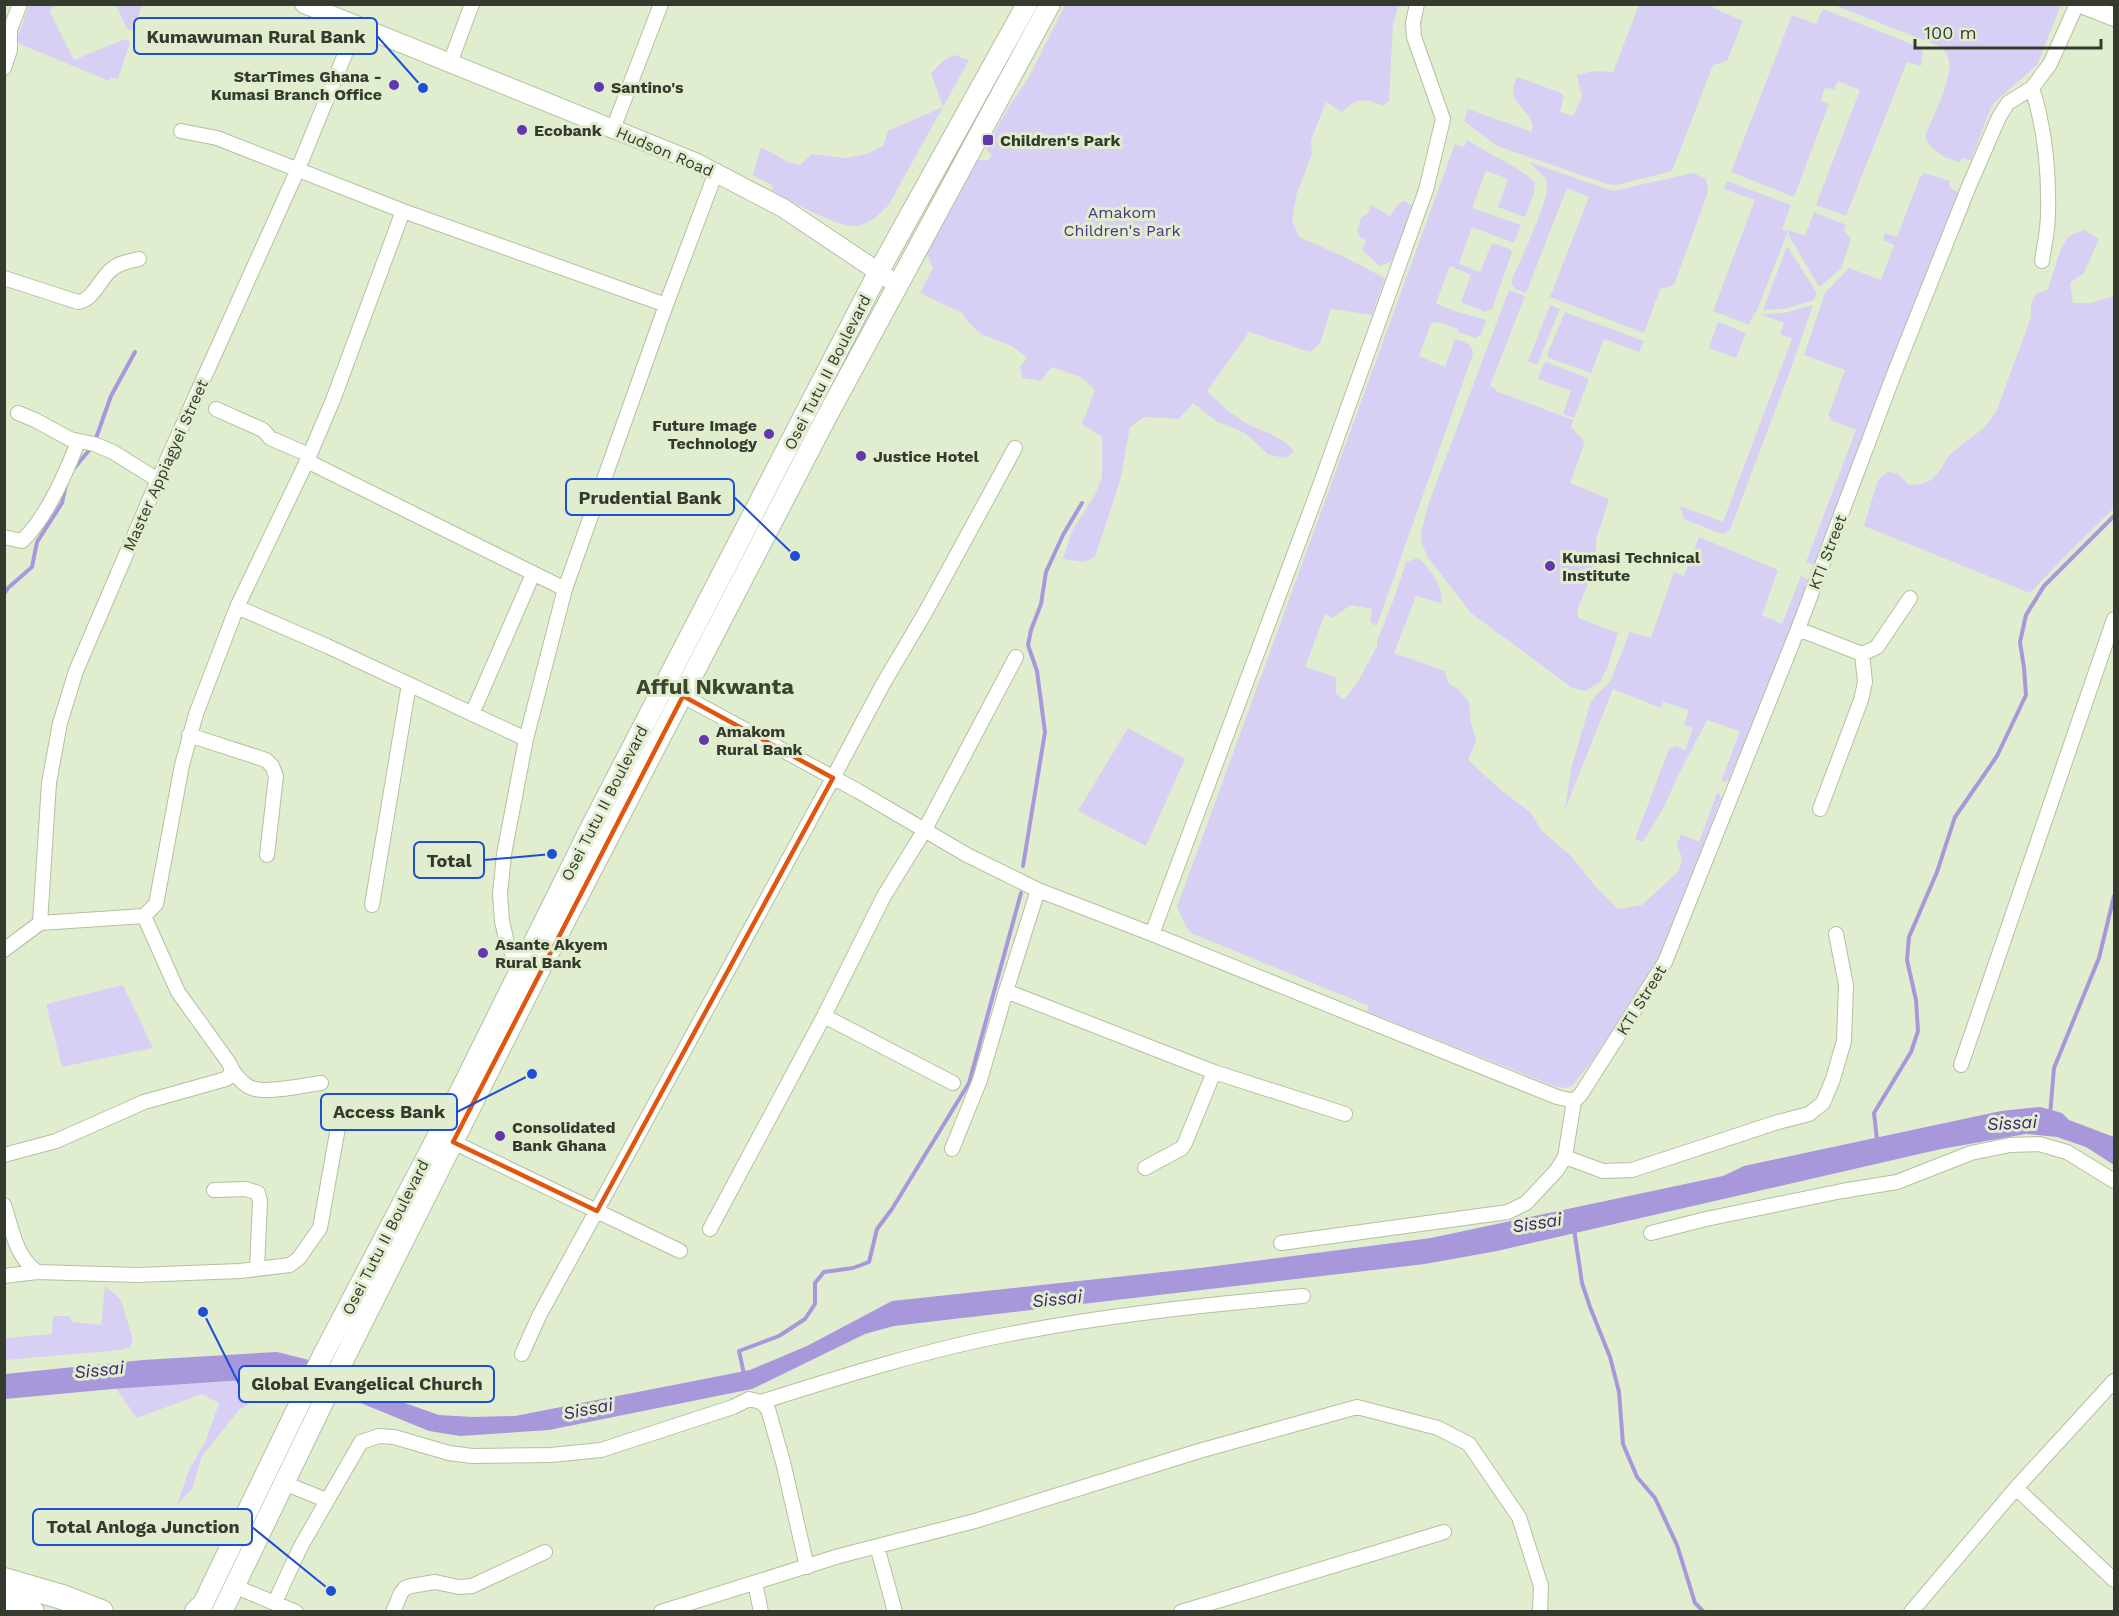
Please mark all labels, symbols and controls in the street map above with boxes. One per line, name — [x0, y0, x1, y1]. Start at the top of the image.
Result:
scale bar — [1915, 12, 2101, 50]
callout: Kumawuman Rural Bank — [134, 18, 377, 54]
text: 100 m — [1924, 22, 1977, 43]
text: Kumawuman Rural Bank — [147, 26, 366, 47]
place label: StarTimes Ghana - Kumasi Branch Office — [211, 67, 382, 104]
marker: StarTimes Ghana - Kumasi Branch Office — [387, 78, 401, 92]
place label: Santino's — [611, 78, 684, 97]
marker: Santino's — [592, 80, 606, 94]
place label: Ecobank — [534, 121, 602, 140]
street label: Hudson Road — [613, 122, 716, 181]
marker: Ecobank — [515, 123, 529, 137]
place label: Children's Park — [1000, 131, 1120, 150]
marker: Children's Park — [981, 133, 995, 147]
park label: Amakom Children's Park — [1064, 203, 1180, 240]
street label: Osei Tutu II Boulevard — [780, 291, 875, 453]
street label: Master Appiagyei Street — [119, 376, 212, 554]
place label: Future Image Technology — [652, 416, 758, 453]
marker: Future Image Technology — [762, 427, 776, 441]
place label: Justice Hotel — [873, 447, 979, 466]
marker: Justice Hotel — [854, 449, 868, 463]
callout: Prudential Bank — [566, 479, 734, 515]
text: Prudential Bank — [578, 487, 722, 508]
street label: KTI Street — [1805, 512, 1851, 592]
place label: Kumasi Technical Institute — [1562, 548, 1701, 585]
marker: Kumasi Technical Institute — [1543, 559, 1557, 573]
district label: Afful Nkwanta — [636, 674, 794, 699]
street label: Osei Tutu II Boulevard — [557, 722, 652, 884]
place label: Amakom Rural Bank — [716, 722, 803, 759]
marker: Amakom Rural Bank — [697, 733, 711, 747]
callout: Total — [414, 842, 484, 878]
text: Total — [426, 850, 472, 871]
place label: Asante Akyem Rural Bank — [495, 935, 608, 972]
marker: Asante Akyem Rural Bank — [476, 946, 490, 960]
street label: KTI Street — [1613, 962, 1670, 1039]
callout: Access Bank — [321, 1094, 457, 1130]
text: Access Bank — [333, 1101, 446, 1122]
water label: Sissai — [1986, 1111, 2039, 1134]
place label: Consolidated Bank Ghana — [512, 1118, 616, 1155]
marker: Consolidated Bank Ghana — [493, 1129, 507, 1143]
street label: Osei Tutu II Boulevard — [338, 1156, 433, 1318]
water label: Sissai — [1511, 1208, 1565, 1237]
water label: Sissai — [1031, 1285, 1084, 1312]
water label: Sissai — [73, 1356, 126, 1383]
callout: Global Evangelical Church — [239, 1366, 494, 1402]
text: Global Evangelical Church — [251, 1373, 483, 1394]
water label: Sissai — [561, 1393, 616, 1424]
callout: Total Anloga Junction — [33, 1509, 252, 1545]
text: Total Anloga Junction — [46, 1516, 240, 1537]

